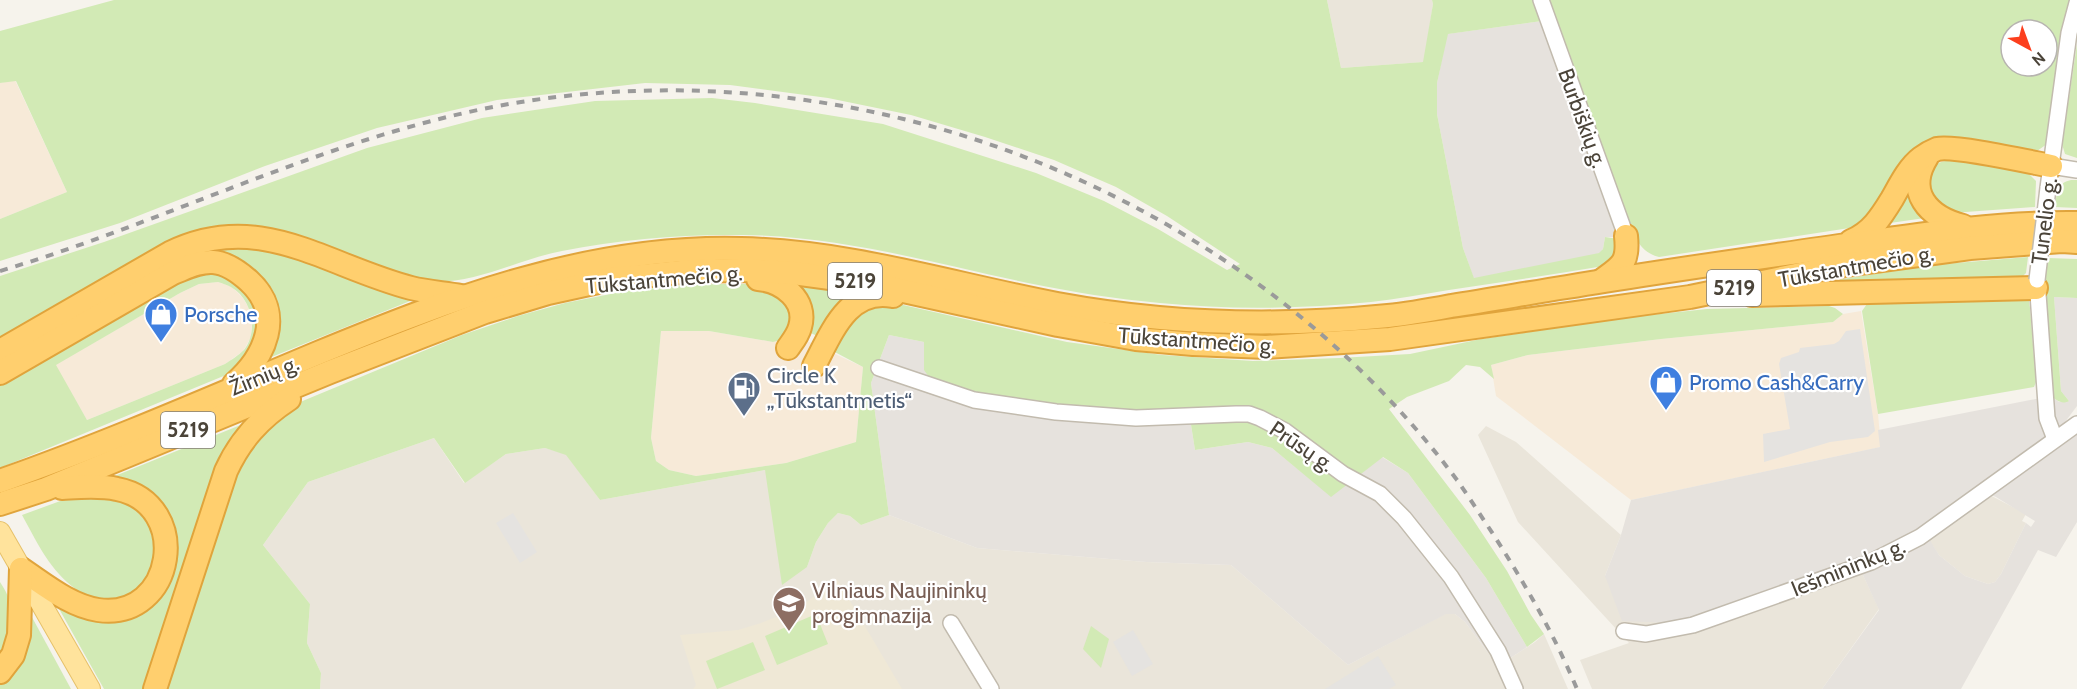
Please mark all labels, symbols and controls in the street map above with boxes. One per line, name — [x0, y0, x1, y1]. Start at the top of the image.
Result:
north arrow — [1999, 18, 2059, 78]
text: N — [2028, 48, 2049, 70]
street label: Burbiškių g. — [1552, 65, 1613, 172]
street label: Tunelio g. — [2026, 176, 2063, 266]
street label: Tūkstantmečio g. — [1776, 240, 1936, 293]
street label: Tūkstantmečio g. — [584, 259, 744, 300]
road number: 5219 — [828, 263, 882, 299]
road number: 5219 — [1707, 270, 1761, 306]
shop icon: Porsche — [143, 296, 179, 343]
place label: Porsche — [184, 301, 258, 328]
street label: Tūkstantmečio g. — [1117, 322, 1276, 359]
street label: Žirnių g. — [225, 349, 303, 402]
place label: Circle K „Tūkstantmetis“ — [767, 362, 912, 414]
shop icon: Promo Cash&Carry — [1648, 364, 1684, 411]
place label: Promo Cash&Carry — [1689, 369, 1864, 396]
fuel station icon: Circle K „Tūkstantmetis“ — [726, 370, 762, 417]
road number: 5219 — [161, 412, 215, 448]
street label: Prūsų g. — [1264, 415, 1339, 478]
street label: Iešmininkų g. — [1787, 532, 1909, 603]
place label: Vilniaus Naujininkų progimnazija — [812, 577, 987, 629]
school or university icon: Vilniaus Naujininkų progimnazija — [771, 585, 807, 632]

